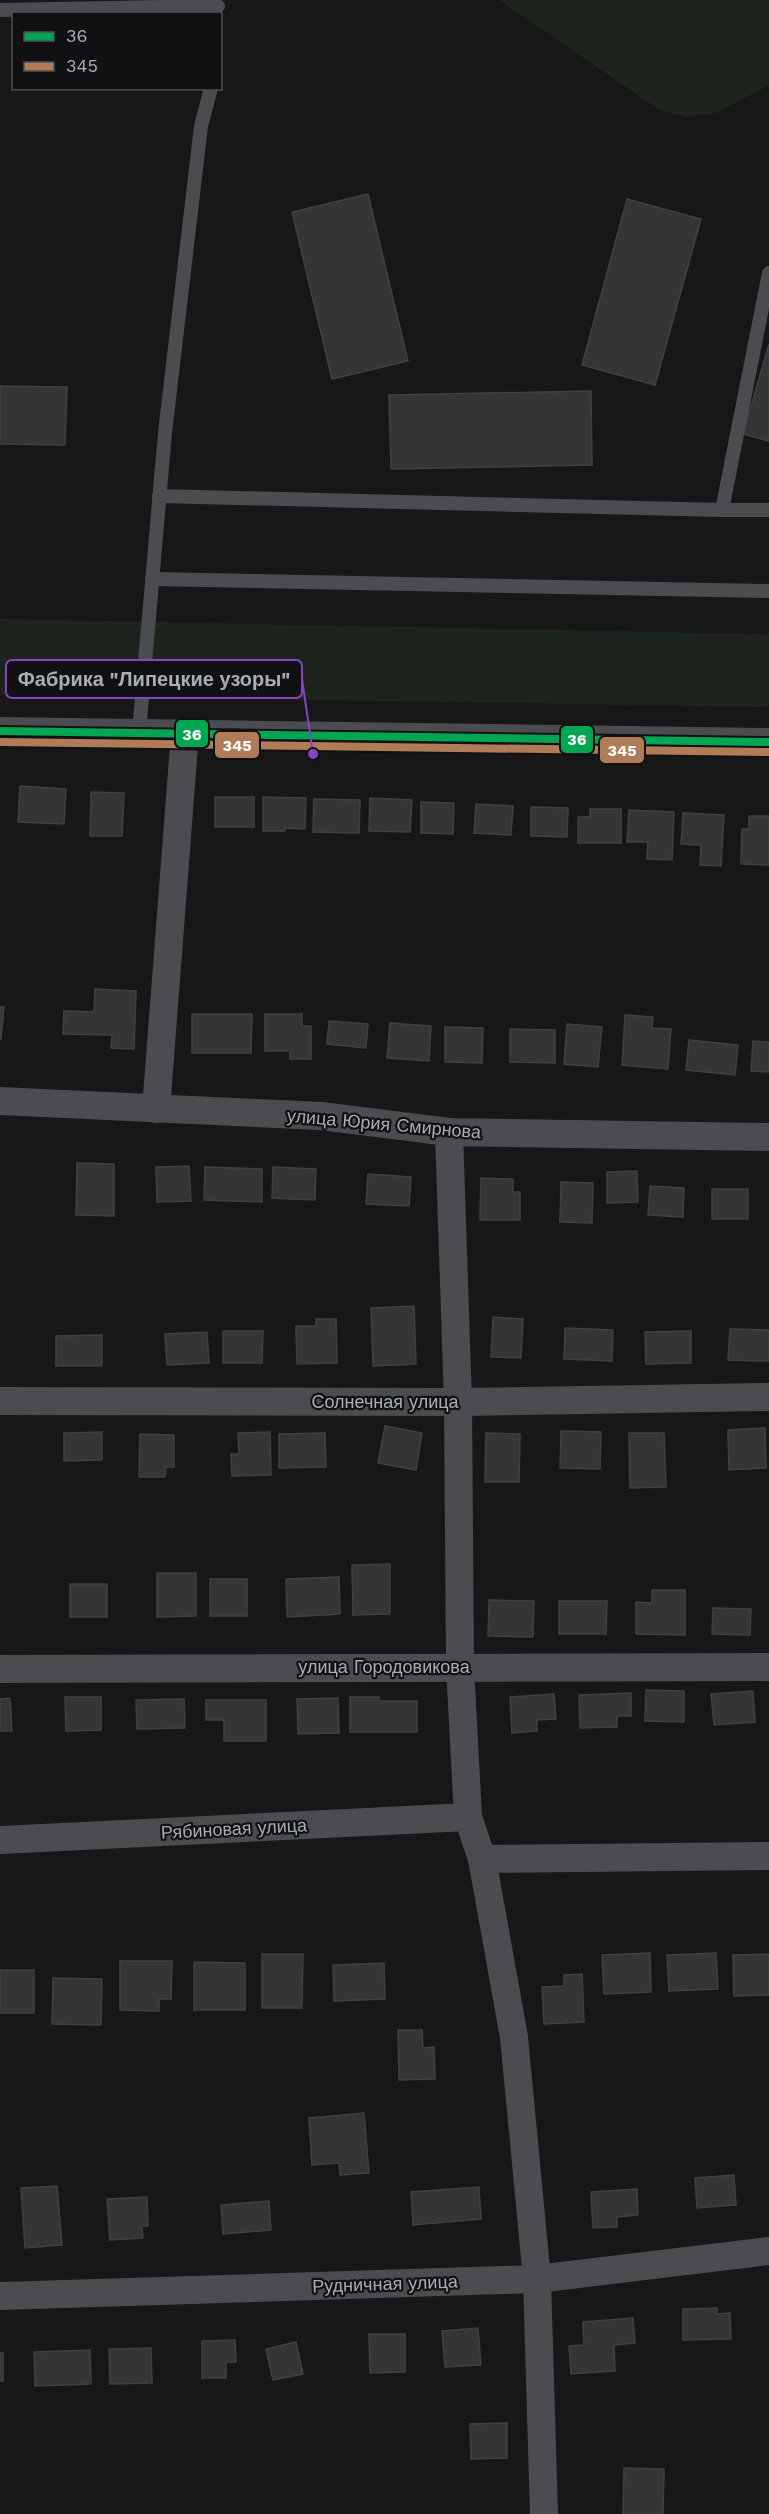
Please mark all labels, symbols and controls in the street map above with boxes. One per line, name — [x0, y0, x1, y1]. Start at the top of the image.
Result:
legend — [12, 12, 222, 90]
text: 36 — [66, 25, 87, 46]
text: 345 — [66, 55, 98, 76]
callout: Фабрика "Липецкие узоры" — [6, 660, 302, 698]
text: Фабрика "Липецкие узоры" — [18, 667, 290, 691]
line badge: 36 — [175, 719, 209, 748]
text: 36 — [182, 725, 202, 744]
line badge: 36 — [560, 725, 594, 754]
text: 36 — [567, 730, 587, 749]
line badge: 345 — [214, 731, 260, 759]
text: 345 — [222, 736, 252, 755]
line badge: 345 — [599, 736, 645, 764]
text: 345 — [607, 741, 637, 760]
street label: улица Юрия Смирнова — [286, 1105, 483, 1143]
street label: Солнечная улица — [311, 1391, 460, 1412]
street label: улица Городовикова — [298, 1656, 471, 1677]
street label: Рябиновая улица — [160, 1814, 309, 1843]
street label: Рудничная улица — [312, 2270, 459, 2297]

